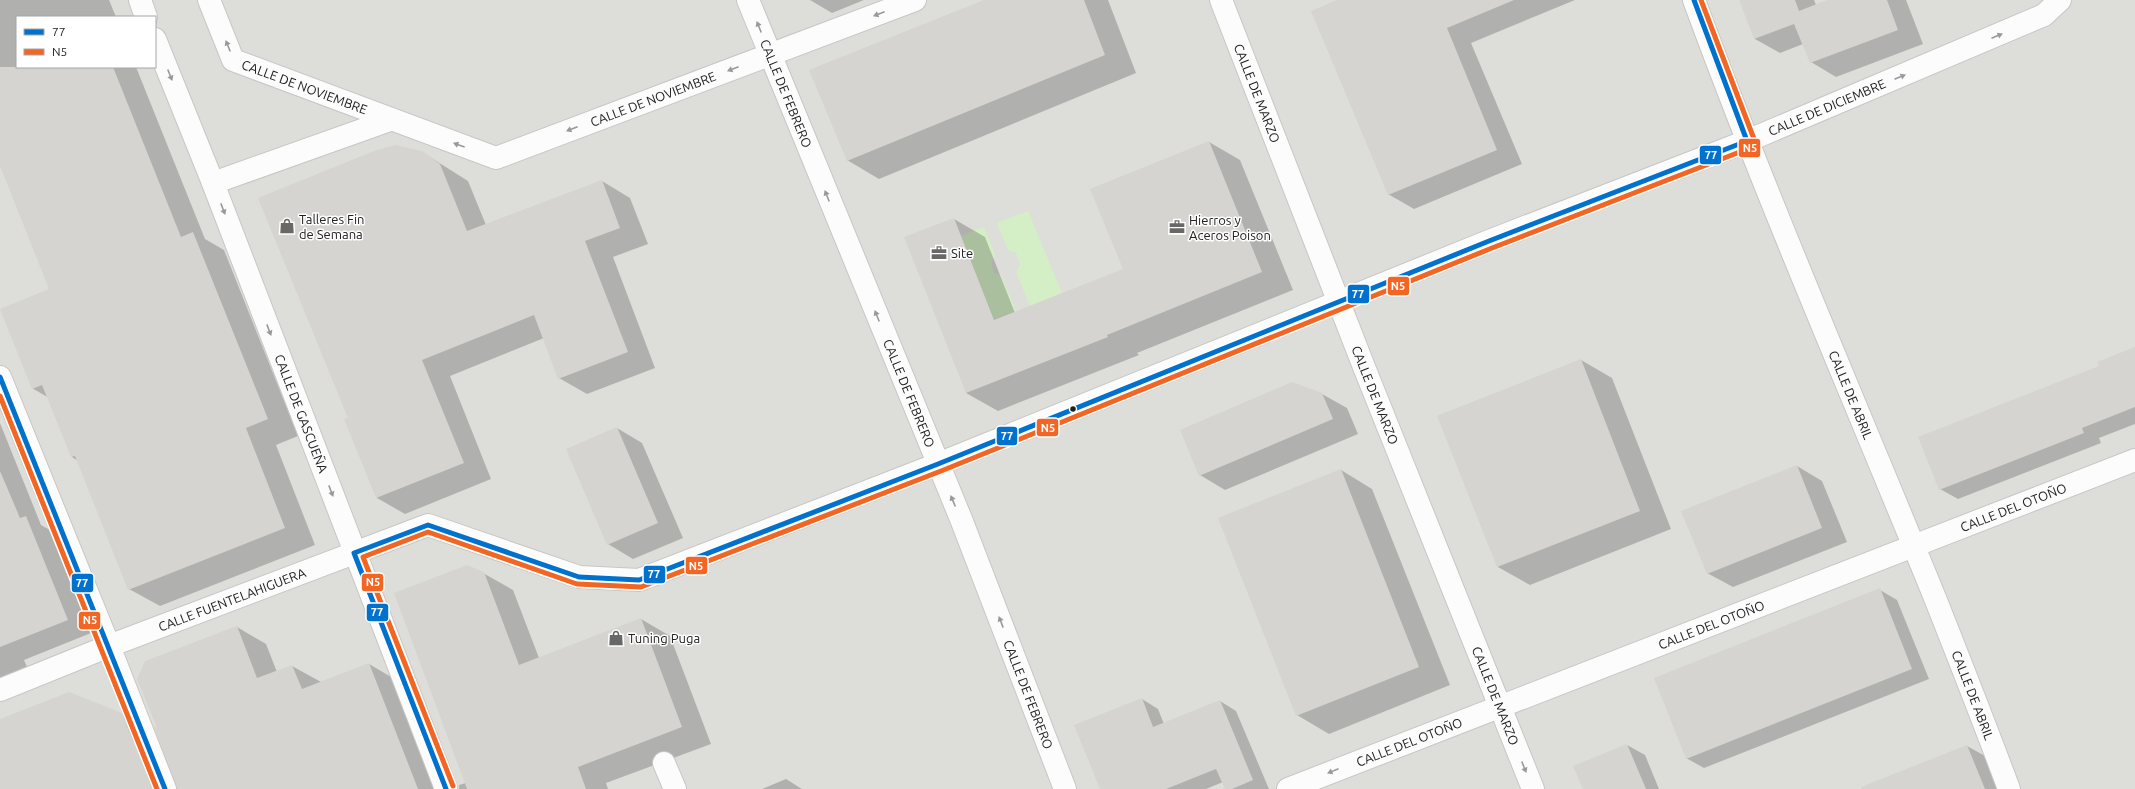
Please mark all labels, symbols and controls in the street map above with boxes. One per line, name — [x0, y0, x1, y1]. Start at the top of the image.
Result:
one-way arrow — [872, 11, 884, 17]
legend — [16, 16, 156, 68]
one-way arrow — [755, 21, 761, 33]
text: 77 — [52, 25, 66, 38]
one-way arrow — [1991, 32, 2003, 38]
street label: CALLE DE FEBRERO — [758, 37, 815, 150]
one-way arrow — [225, 41, 231, 52]
street label: CALLE DE MARZO — [1232, 42, 1283, 145]
text: N5 — [52, 45, 67, 58]
street label: CALLE DE NOVIEMBRE — [240, 57, 369, 116]
one-way arrow — [727, 66, 739, 72]
one-way arrow — [167, 69, 173, 81]
street label: CALLE DE NOVIEMBRE — [588, 69, 718, 129]
one-way arrow — [1894, 74, 1905, 80]
street label: CALLE DE DICIEMBRE — [1766, 76, 1887, 138]
one-way arrow — [566, 127, 578, 133]
line badge: N5 — [1738, 138, 1761, 158]
one-way arrow — [453, 141, 465, 147]
text: N5 — [1743, 142, 1757, 154]
line badge: 77 — [1699, 145, 1722, 165]
text: 77 — [1705, 149, 1717, 161]
one-way arrow — [824, 189, 830, 201]
one-way arrow — [220, 203, 226, 215]
place label: Talleres Fin de Semana — [299, 212, 365, 241]
place label: Hierros y Aceros Poison — [1189, 213, 1271, 242]
shop icon: Talleres Fin de Semana — [278, 217, 296, 235]
office icon: Hierros y Aceros Poison — [1168, 218, 1186, 236]
office icon: Site — [930, 244, 948, 262]
place label: Site — [951, 246, 973, 260]
line badge: N5 — [1387, 276, 1410, 296]
text: N5 — [1391, 280, 1405, 292]
line badge: 77 — [1347, 284, 1370, 304]
text: 77 — [1352, 288, 1364, 300]
one-way arrow — [873, 310, 879, 322]
one-way arrow — [267, 324, 273, 336]
street label: CALLE DE FEBRERO — [881, 337, 938, 449]
street label: CALLE DE MARZO — [1349, 344, 1401, 446]
street label: CALLE DE ABRIL — [1827, 349, 1876, 442]
street label: CALLE DE GASCUEÑA — [272, 352, 331, 475]
unlabelled marker — [1068, 404, 1078, 414]
line badge: N5 — [1036, 418, 1059, 437]
text: N5 — [1041, 422, 1055, 434]
line badge: 77 — [996, 426, 1018, 446]
text: 77 — [1001, 430, 1013, 442]
street label: CALLE DEL OTOÑO — [1958, 480, 2068, 534]
one-way arrow — [328, 485, 334, 497]
one-way arrow — [950, 495, 956, 507]
line badge: N5 — [685, 556, 708, 575]
text: N5 — [689, 560, 703, 572]
street label: CALLE FUENTELAHIGUERA — [156, 565, 308, 634]
line badge: 77 — [643, 565, 666, 584]
text: 77 — [648, 568, 660, 580]
line badge: 77 — [71, 573, 94, 593]
line badge: N5 — [361, 573, 384, 592]
text: N5 — [366, 576, 380, 588]
text: 77 — [76, 577, 88, 589]
street label: CALLE DEL OTOÑO — [1656, 598, 1766, 652]
line badge: 77 — [366, 603, 389, 622]
text: 77 — [371, 606, 383, 618]
line badge: N5 — [78, 611, 101, 630]
text: N5 — [83, 614, 97, 626]
one-way arrow — [997, 616, 1003, 628]
shop icon: Tuning Puga — [607, 629, 625, 647]
place label: Tuning Puga — [628, 631, 700, 645]
street label: CALLE DE FEBRERO — [1001, 638, 1056, 751]
street label: CALLE DE MARZO — [1470, 644, 1522, 747]
street label: CALLE DE ABRIL — [1949, 648, 1997, 742]
street label: CALLE DEL OTOÑO — [1354, 715, 1464, 769]
one-way arrow — [1521, 762, 1527, 773]
one-way arrow — [1326, 769, 1338, 775]

